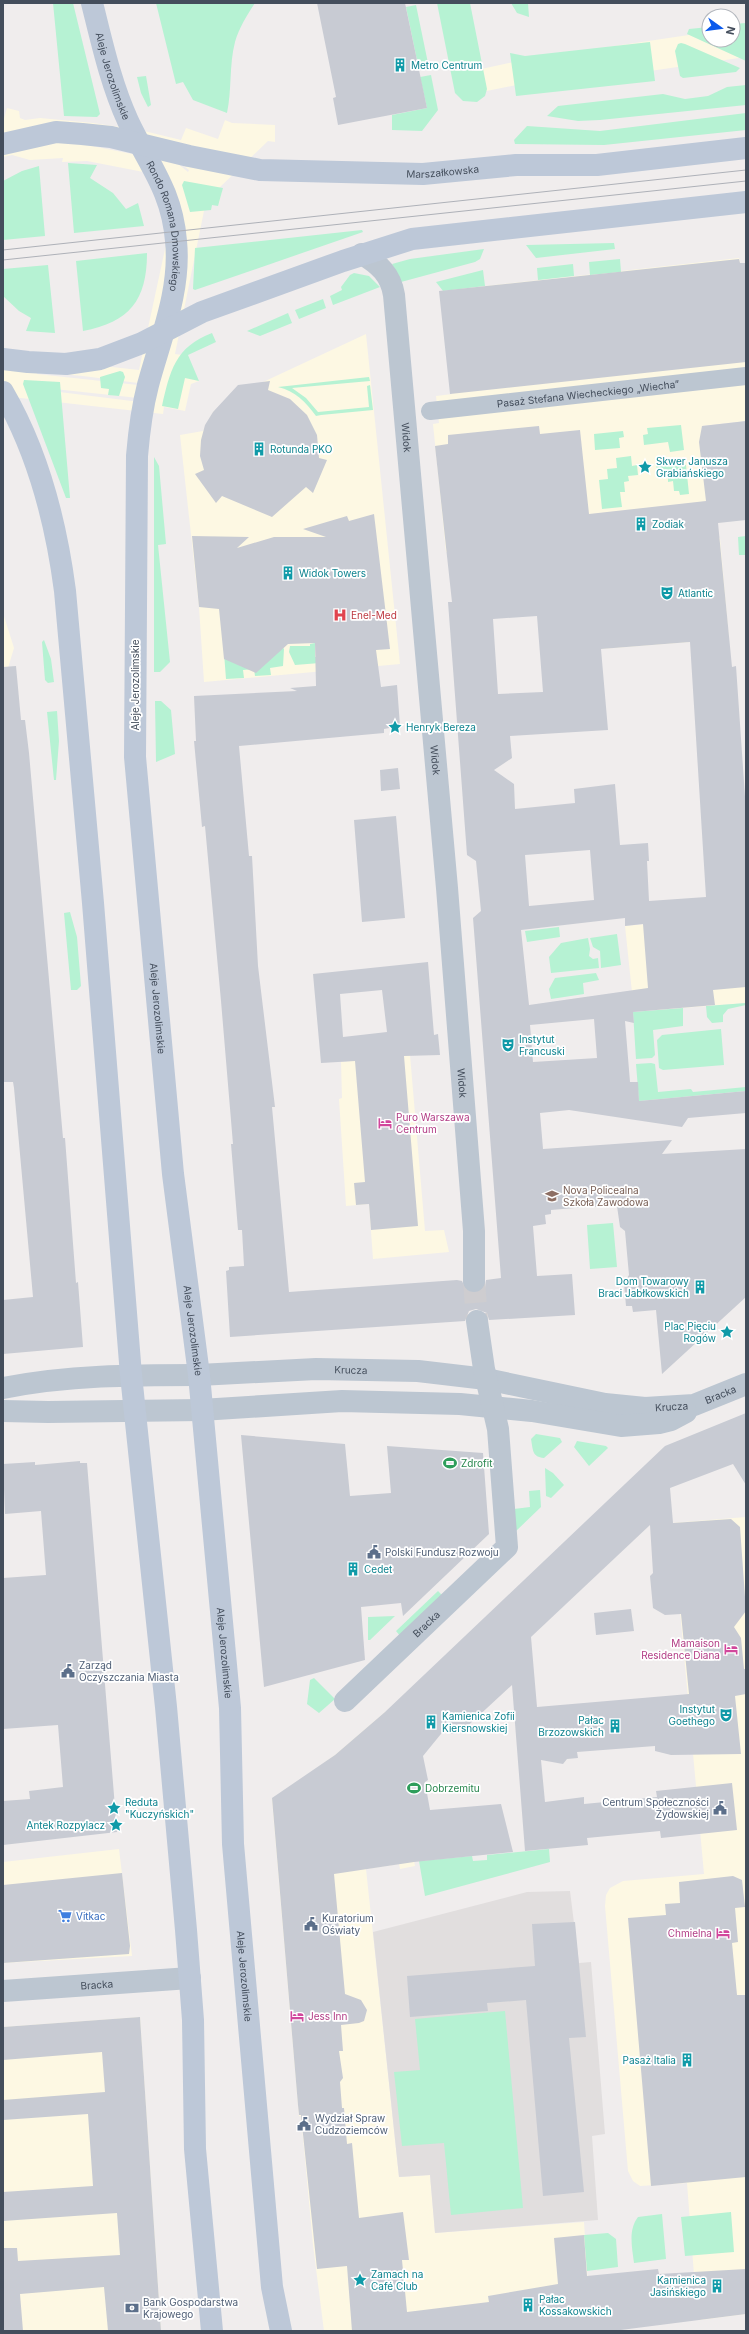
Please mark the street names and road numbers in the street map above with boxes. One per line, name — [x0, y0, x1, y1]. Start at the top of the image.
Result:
street label: Aleje Jerozolimskie — [93, 31, 133, 122]
street label: Rondo Romana Dmowskiego — [144, 159, 183, 293]
street label: Marszałkowska — [406, 163, 480, 180]
street label: Pasaż Stefana Wiecheckiego „Wiecha” — [496, 377, 680, 410]
street label: Widok — [399, 422, 414, 453]
street label: Aleje Jerozolimskie — [129, 639, 141, 731]
street label: Widok — [428, 745, 443, 776]
street label: Aleje Jerozolimskie — [148, 962, 168, 1055]
street label: Widok — [455, 1068, 470, 1099]
street label: Aleje Jerozolimskie — [181, 1284, 205, 1377]
street label: Krucza — [334, 1363, 368, 1376]
street label: Bracka — [703, 1383, 738, 1406]
street label: Krucza — [655, 1399, 688, 1413]
street label: Aleje Jerozolimskie — [215, 1607, 235, 1699]
street label: Bracka — [410, 1608, 442, 1639]
street label: Aleje Jerozolimskie — [235, 1930, 255, 2022]
street label: Bracka — [80, 1977, 114, 1992]

